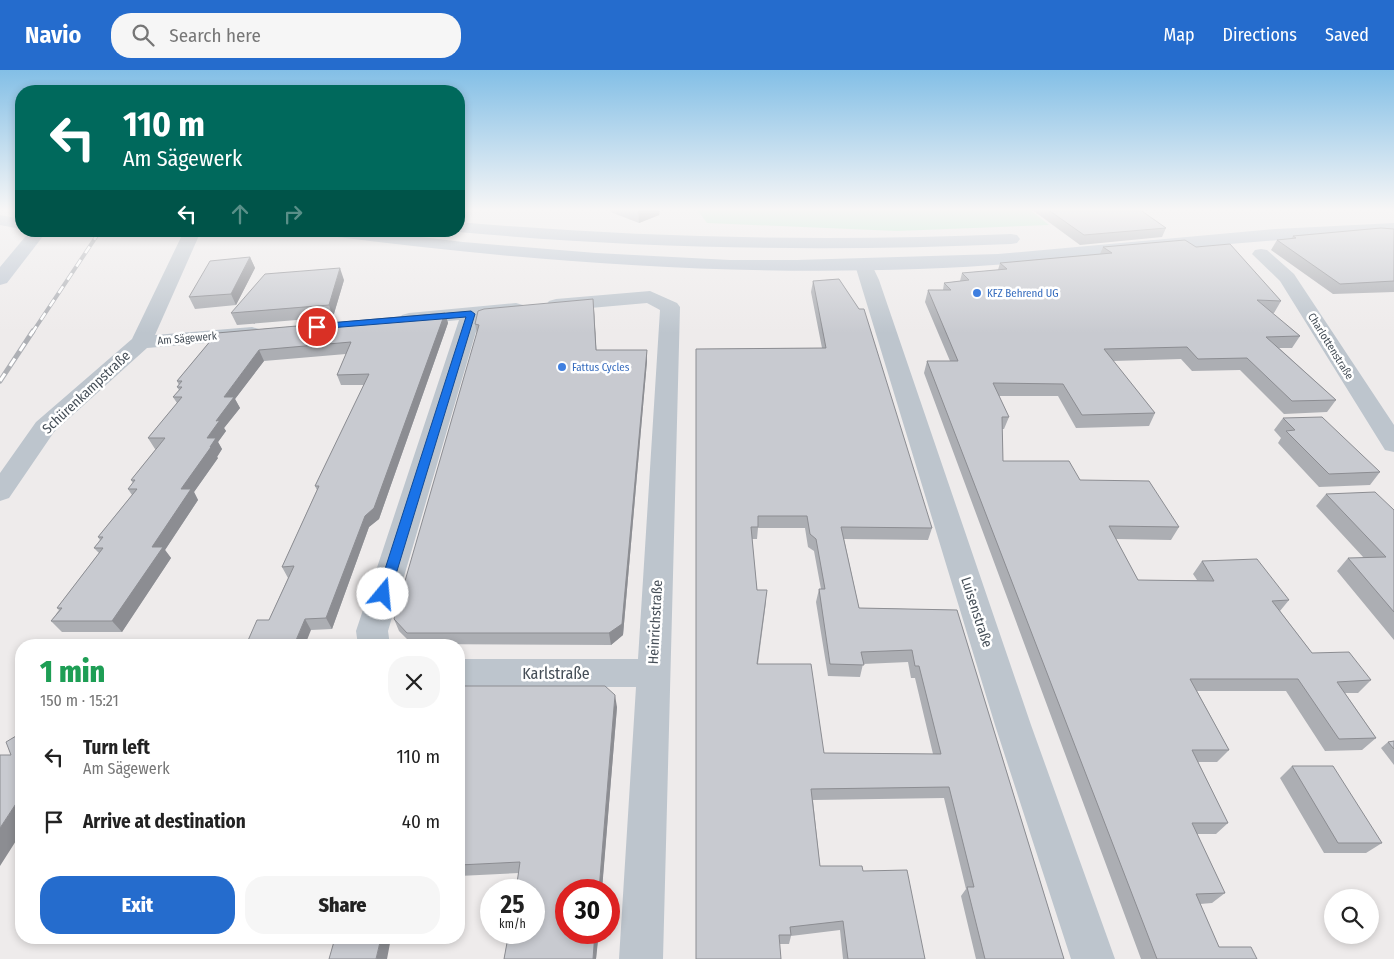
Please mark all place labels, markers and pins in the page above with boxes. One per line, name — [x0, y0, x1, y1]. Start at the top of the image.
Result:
marker: KFZ Behrend UG — [971, 287, 983, 299]
place label: KFZ Behrend UG — [987, 287, 1059, 300]
pin — [296, 306, 338, 348]
marker: Fattus Cycles — [556, 361, 568, 373]
place label: Fattus Cycles — [572, 361, 630, 374]

